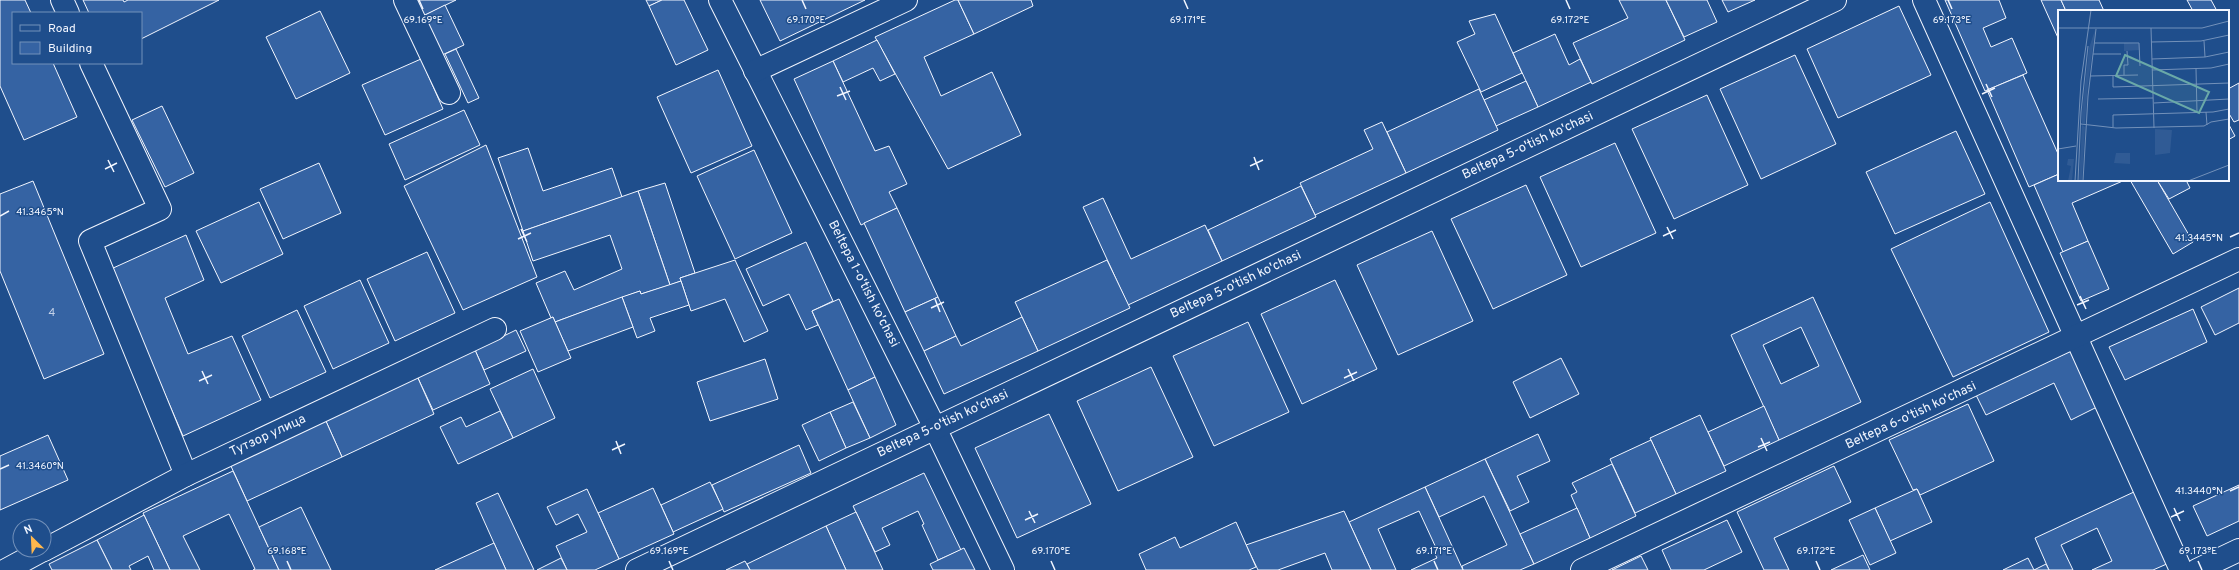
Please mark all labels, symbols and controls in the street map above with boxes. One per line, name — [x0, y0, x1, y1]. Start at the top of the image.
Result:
inset map — [2058, 10, 2229, 181]
legend — [12, 12, 142, 64]
text: 69.169°E — [403, 14, 443, 27]
text: 69.170°E — [787, 14, 825, 27]
text: 69.171°E — [1170, 14, 1206, 27]
text: 69.172°E — [1551, 14, 1589, 27]
text: 69.173°E — [1933, 14, 1971, 27]
text: Road — [48, 21, 76, 37]
text: Building — [48, 41, 92, 57]
street label: Beltepa 5-o'tish ko'chasi — [1460, 109, 1596, 183]
text: 41.3465°N — [16, 206, 64, 219]
street label: Beltepa 1-o'tish ko'chasi — [824, 218, 902, 350]
text: 41.3445°N — [2175, 232, 2223, 245]
street label: Beltepa 5-o'tish ko'chasi — [1168, 248, 1304, 322]
house number: 4 — [49, 306, 56, 320]
street label: Beltepa 6-o'tish ko'chasi — [1843, 379, 1979, 453]
street label: Beltepa 5-o'tish ko'chasi — [875, 387, 1011, 461]
street label: Тутзор улица — [227, 411, 309, 461]
text: 41.3460°N — [16, 460, 64, 473]
text: 41.3440°N — [2175, 485, 2223, 498]
north arrow — [12, 518, 52, 558]
text: N — [22, 522, 35, 538]
text: 69.168°E — [267, 545, 307, 558]
text: 69.169°E — [649, 545, 689, 558]
text: 69.170°E — [1032, 545, 1070, 558]
text: 69.171°E — [1416, 545, 1452, 558]
text: 69.172°E — [1797, 545, 1835, 558]
text: 69.173°E — [2179, 545, 2217, 558]

